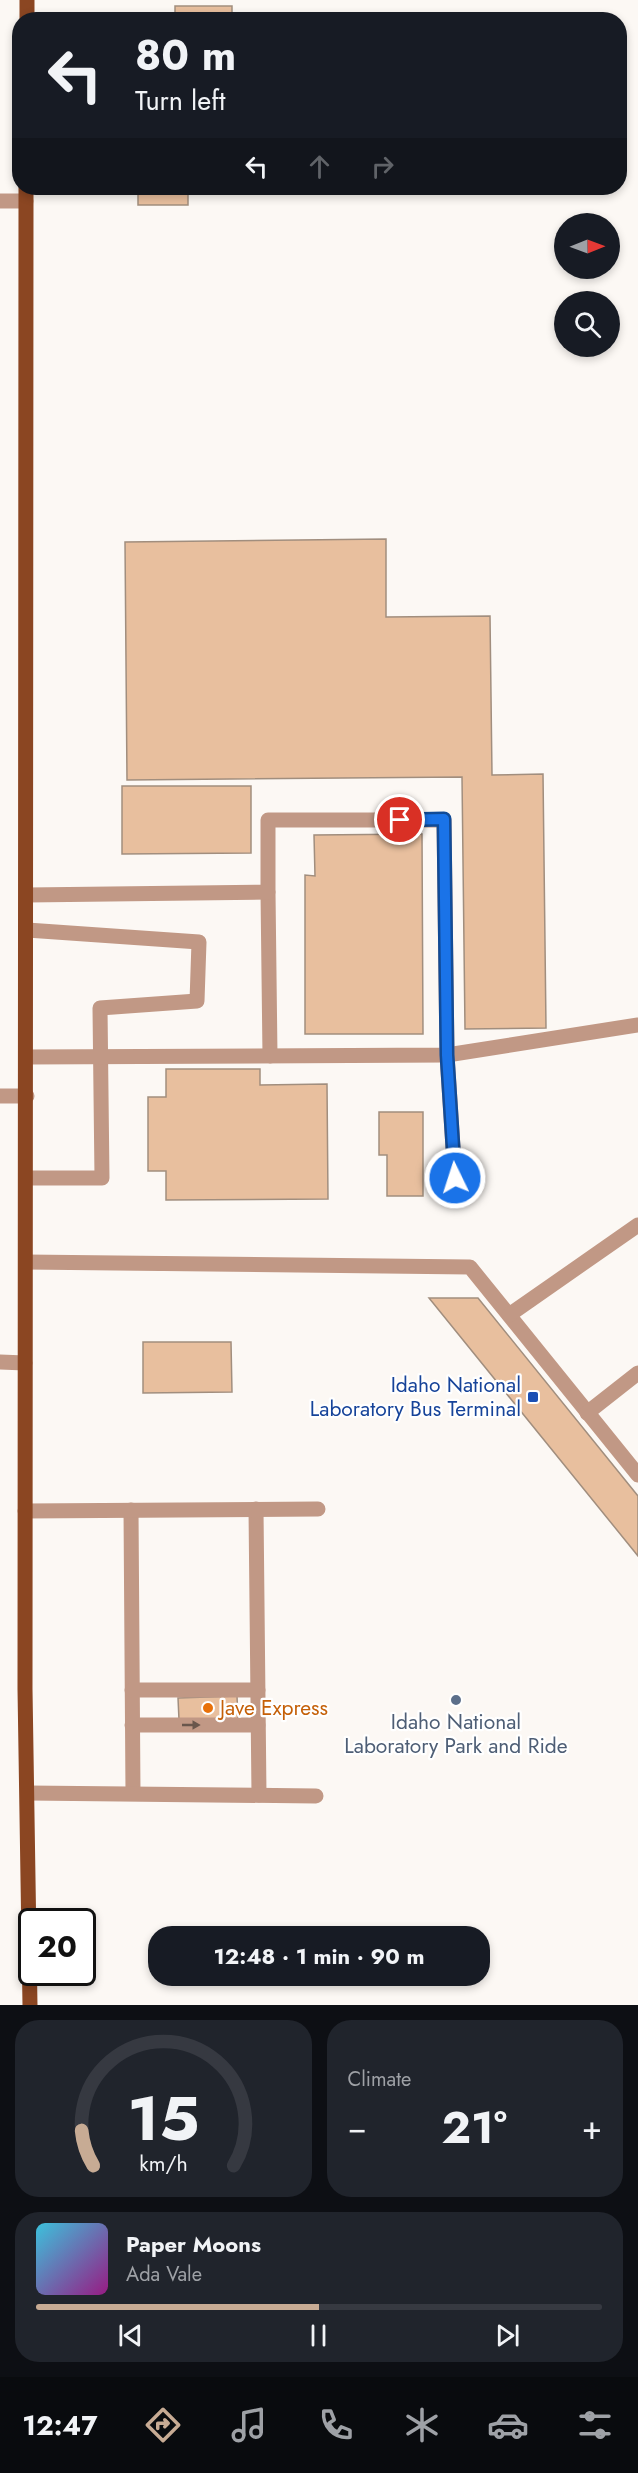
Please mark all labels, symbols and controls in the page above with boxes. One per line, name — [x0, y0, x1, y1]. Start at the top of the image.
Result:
text: 80 m — [135, 25, 236, 86]
icon: left — [36, 36, 114, 114]
text: Turn left — [135, 81, 225, 120]
icon: left — [240, 150, 273, 183]
icon: ahead — [303, 150, 336, 183]
icon: right — [366, 150, 399, 183]
north arrow — [554, 213, 620, 279]
map controls — [554, 213, 620, 357]
button: search — [554, 291, 620, 357]
pin — [374, 794, 425, 845]
icon: arrive — [383, 803, 416, 836]
position arrow — [423, 1146, 487, 1210]
place label: Idaho National Laboratory Bus Terminal — [310, 1370, 521, 1424]
marker: Idaho National Laboratory Bus Terminal — [526, 1390, 540, 1404]
place label: Jave Express — [217, 1693, 328, 1723]
marker: Idaho National Laboratory Park and Ride — [449, 1693, 463, 1707]
marker: Jave Express — [201, 1701, 215, 1715]
place label: Idaho National Laboratory Park and Ride — [344, 1707, 568, 1761]
one-way arrow — [181, 1720, 200, 1730]
speed limit sign: 20 — [18, 1908, 96, 1986]
text: 12:48 · 1 min · 90 m — [214, 1940, 424, 1972]
text: Climate — [348, 2065, 411, 2094]
text: 15 — [127, 2073, 199, 2163]
text: 21° — [441, 2095, 507, 2160]
text: − — [348, 2104, 367, 2151]
text: + — [582, 2104, 602, 2151]
text: km/h — [139, 2148, 187, 2179]
text: Paper Moons — [126, 2228, 261, 2260]
text: Ada Vale — [126, 2260, 202, 2289]
icon: previous — [114, 2319, 147, 2352]
icon: pause — [302, 2319, 335, 2352]
icon: next — [491, 2319, 524, 2352]
icon: directions — [142, 2404, 184, 2446]
icon: music — [228, 2404, 270, 2446]
icon: phone — [315, 2404, 357, 2446]
icon: climate — [401, 2404, 443, 2446]
icon: car — [487, 2404, 529, 2446]
icon: filters — [574, 2404, 616, 2446]
text: 12:47 — [22, 2406, 97, 2445]

